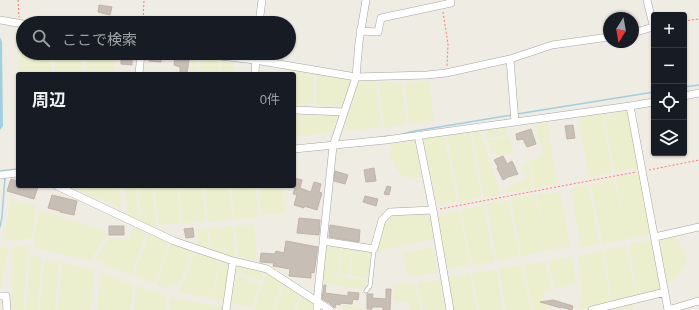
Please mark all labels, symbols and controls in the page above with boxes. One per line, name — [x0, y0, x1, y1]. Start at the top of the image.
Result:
north arrow — [603, 12, 639, 48]
map controls — [651, 12, 687, 156]
button: + — [651, 12, 687, 48]
search box — [16, 16, 296, 60]
icon: search — [30, 27, 52, 49]
text: ここで検索 — [62, 31, 137, 48]
button: − — [651, 48, 687, 84]
button: locate — [651, 84, 687, 120]
text: 周辺 — [32, 91, 66, 110]
text: 0件 — [260, 92, 280, 107]
button: layers — [651, 120, 687, 156]

